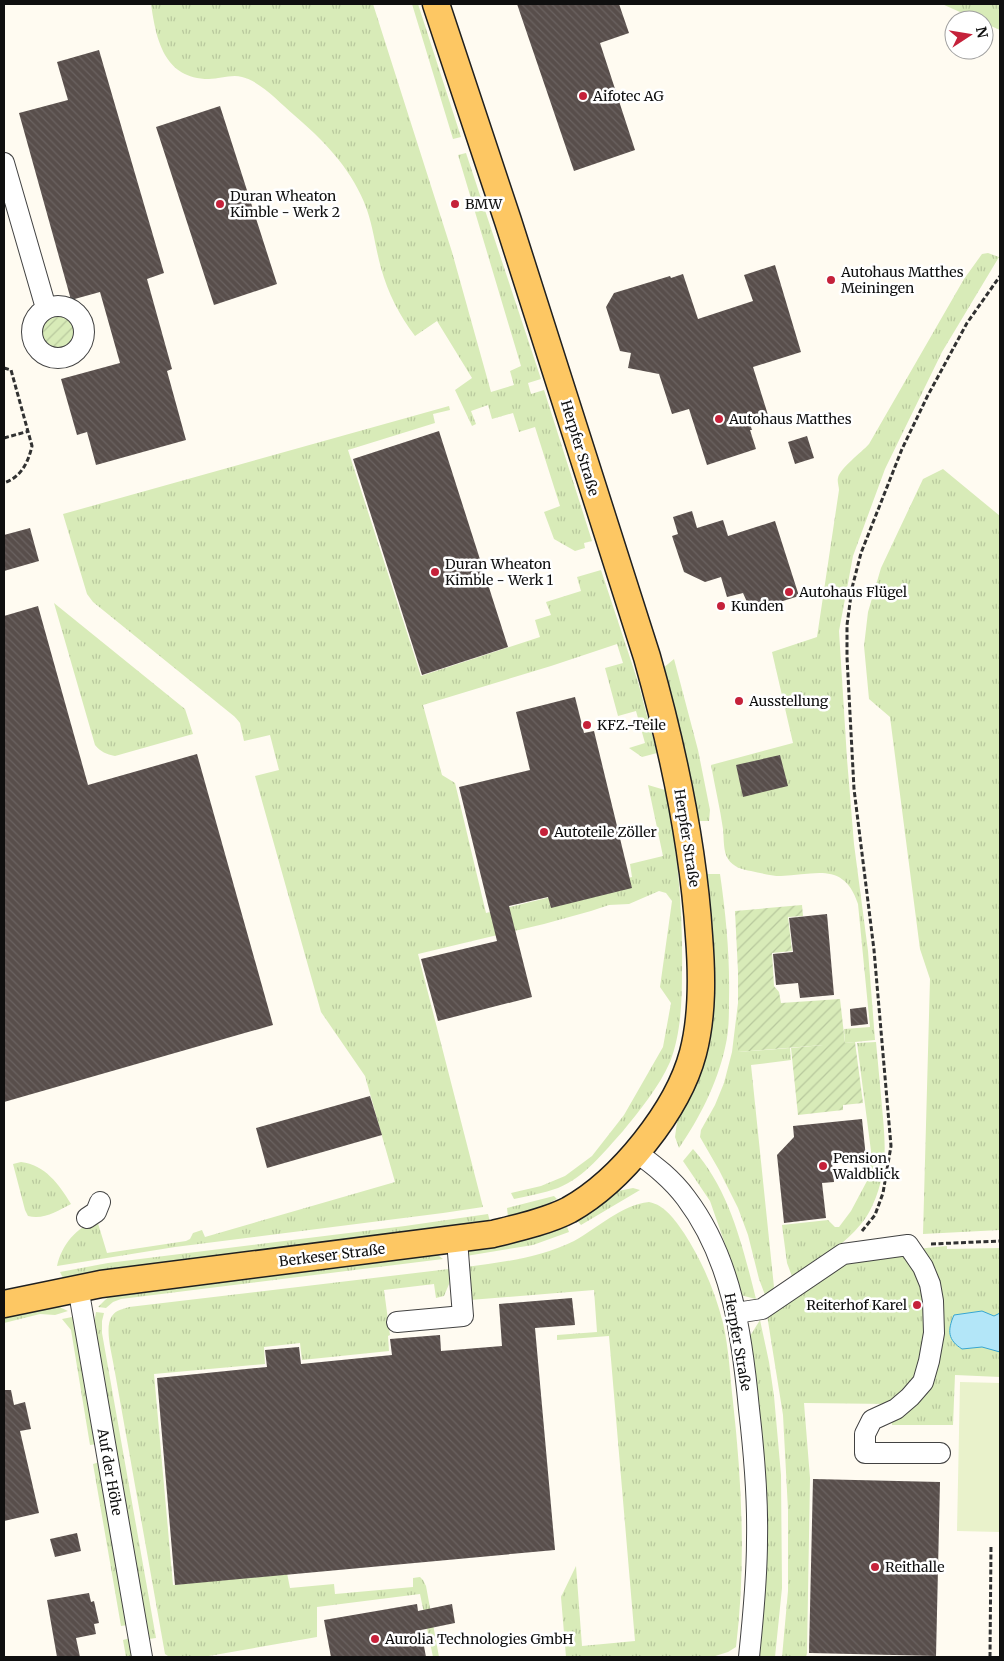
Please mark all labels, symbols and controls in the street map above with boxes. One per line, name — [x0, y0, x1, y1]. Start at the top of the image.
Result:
north arrow — [944, 10, 994, 60]
text: N — [972, 25, 992, 40]
place label: Aifotec AG — [592, 87, 664, 105]
marker: Aifotec AG — [577, 90, 589, 102]
place label: Duran Wheaton Kimble - Werk 2 — [230, 187, 340, 221]
place label: BMW — [465, 195, 503, 213]
marker: Duran Wheaton Kimble - Werk 2 — [214, 198, 226, 210]
marker: BMW — [449, 198, 461, 210]
place label: Autohaus Matthes Meiningen — [840, 263, 964, 297]
marker: Autohaus Matthes Meiningen — [825, 274, 837, 286]
street label: Herpfer Straße — [557, 398, 603, 498]
place label: Autohaus Matthes — [728, 410, 852, 428]
marker: Autohaus Matthes — [713, 413, 725, 425]
place label: Duran Wheaton Kimble - Werk 1 — [445, 555, 553, 589]
marker: Duran Wheaton Kimble - Werk 1 — [429, 566, 441, 578]
place label: Autohaus Flügel — [798, 583, 908, 601]
marker: Autohaus Flügel — [783, 586, 795, 598]
place label: Kunden — [731, 597, 784, 615]
marker: Kunden — [715, 600, 727, 612]
place label: Ausstellung — [748, 692, 829, 710]
marker: Ausstellung — [733, 695, 745, 707]
place label: KFZ.-Teile — [597, 716, 666, 734]
marker: KFZ.-Teile — [581, 719, 593, 731]
street label: Herpfer Straße — [670, 788, 704, 888]
place label: Autoteile Zöller — [553, 823, 657, 841]
marker: Autoteile Zöller — [538, 826, 550, 838]
place label: Pension Waldblick — [832, 1149, 900, 1183]
marker: Pension Waldblick — [817, 1160, 829, 1172]
street label: Berkeser Straße — [278, 1240, 386, 1270]
street label: Herpfer Straße — [721, 1292, 755, 1392]
place label: Reiterhof Karel — [806, 1296, 908, 1314]
marker: Reiterhof Karel — [911, 1299, 923, 1311]
street label: Auf der Höhe — [93, 1426, 126, 1517]
place label: Reithalle — [885, 1558, 944, 1576]
marker: Reithalle — [869, 1561, 881, 1573]
place label: Aurolia Technologies GmbH — [384, 1630, 574, 1648]
marker: Aurolia Technologies GmbH — [369, 1633, 381, 1645]

